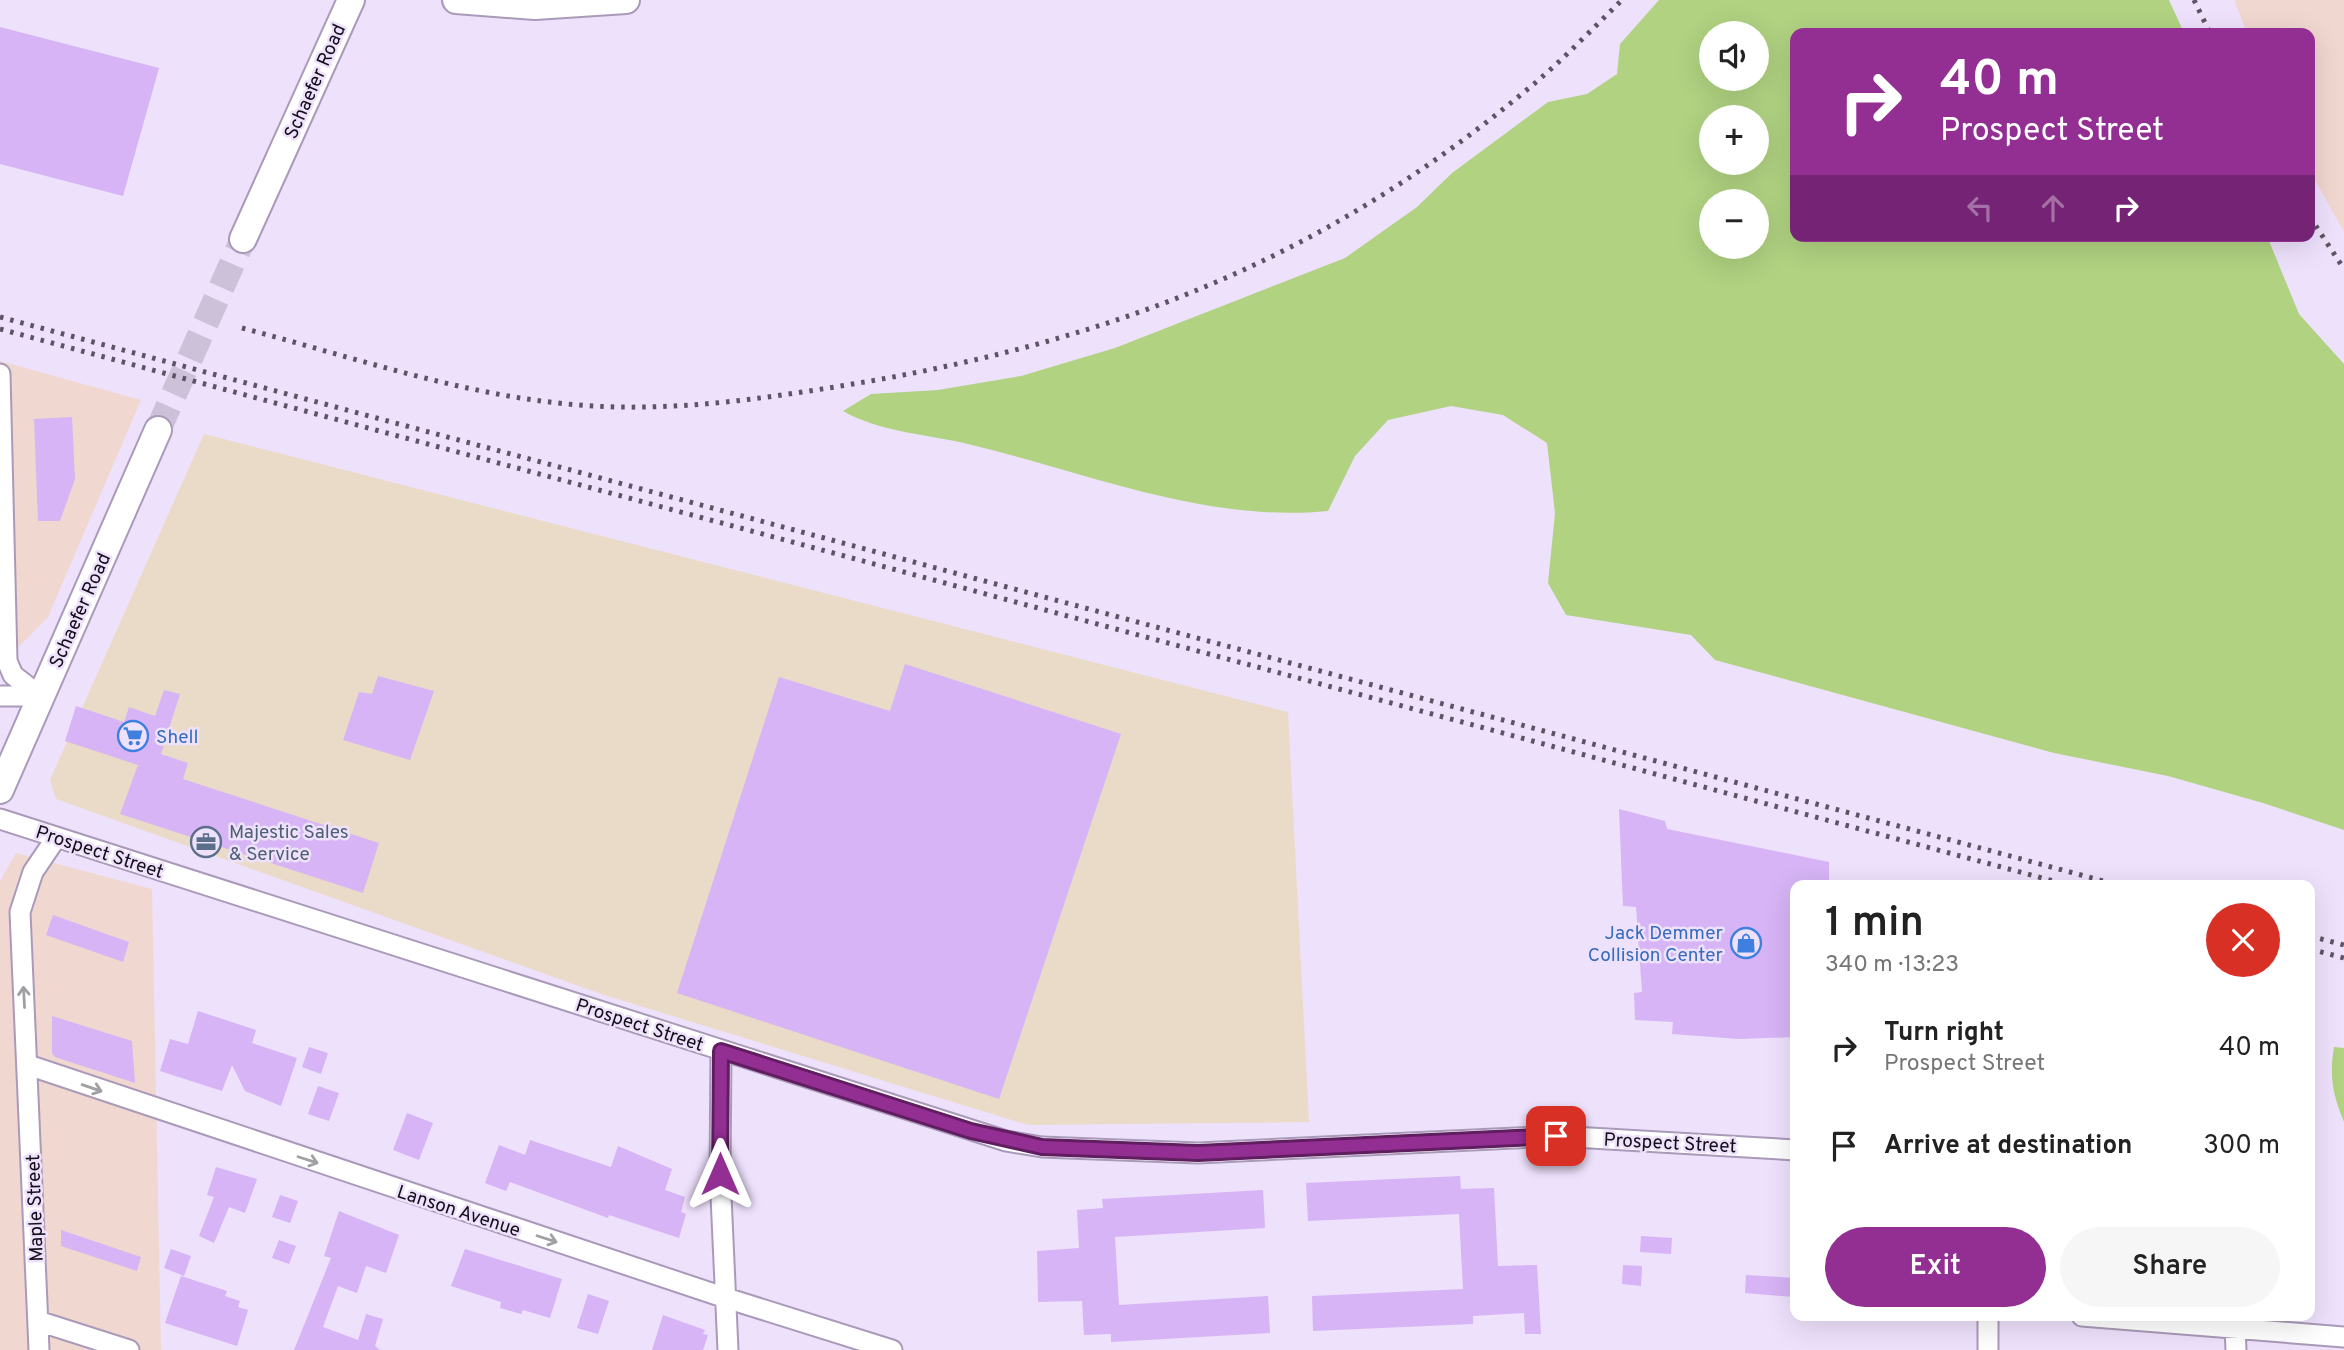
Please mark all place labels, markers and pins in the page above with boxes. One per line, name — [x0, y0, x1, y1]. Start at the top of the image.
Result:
supermarket icon: Shell — [116, 719, 150, 753]
place label: Shell — [156, 726, 199, 750]
place label: Majestic Sales & Service — [229, 821, 349, 867]
office icon: Majestic Sales & Service — [189, 825, 223, 859]
place label: Jack Demmer Collision Center — [1588, 922, 1724, 968]
shop icon: Jack Demmer Collision Center — [1729, 926, 1763, 960]
pin — [1526, 1106, 1586, 1166]

